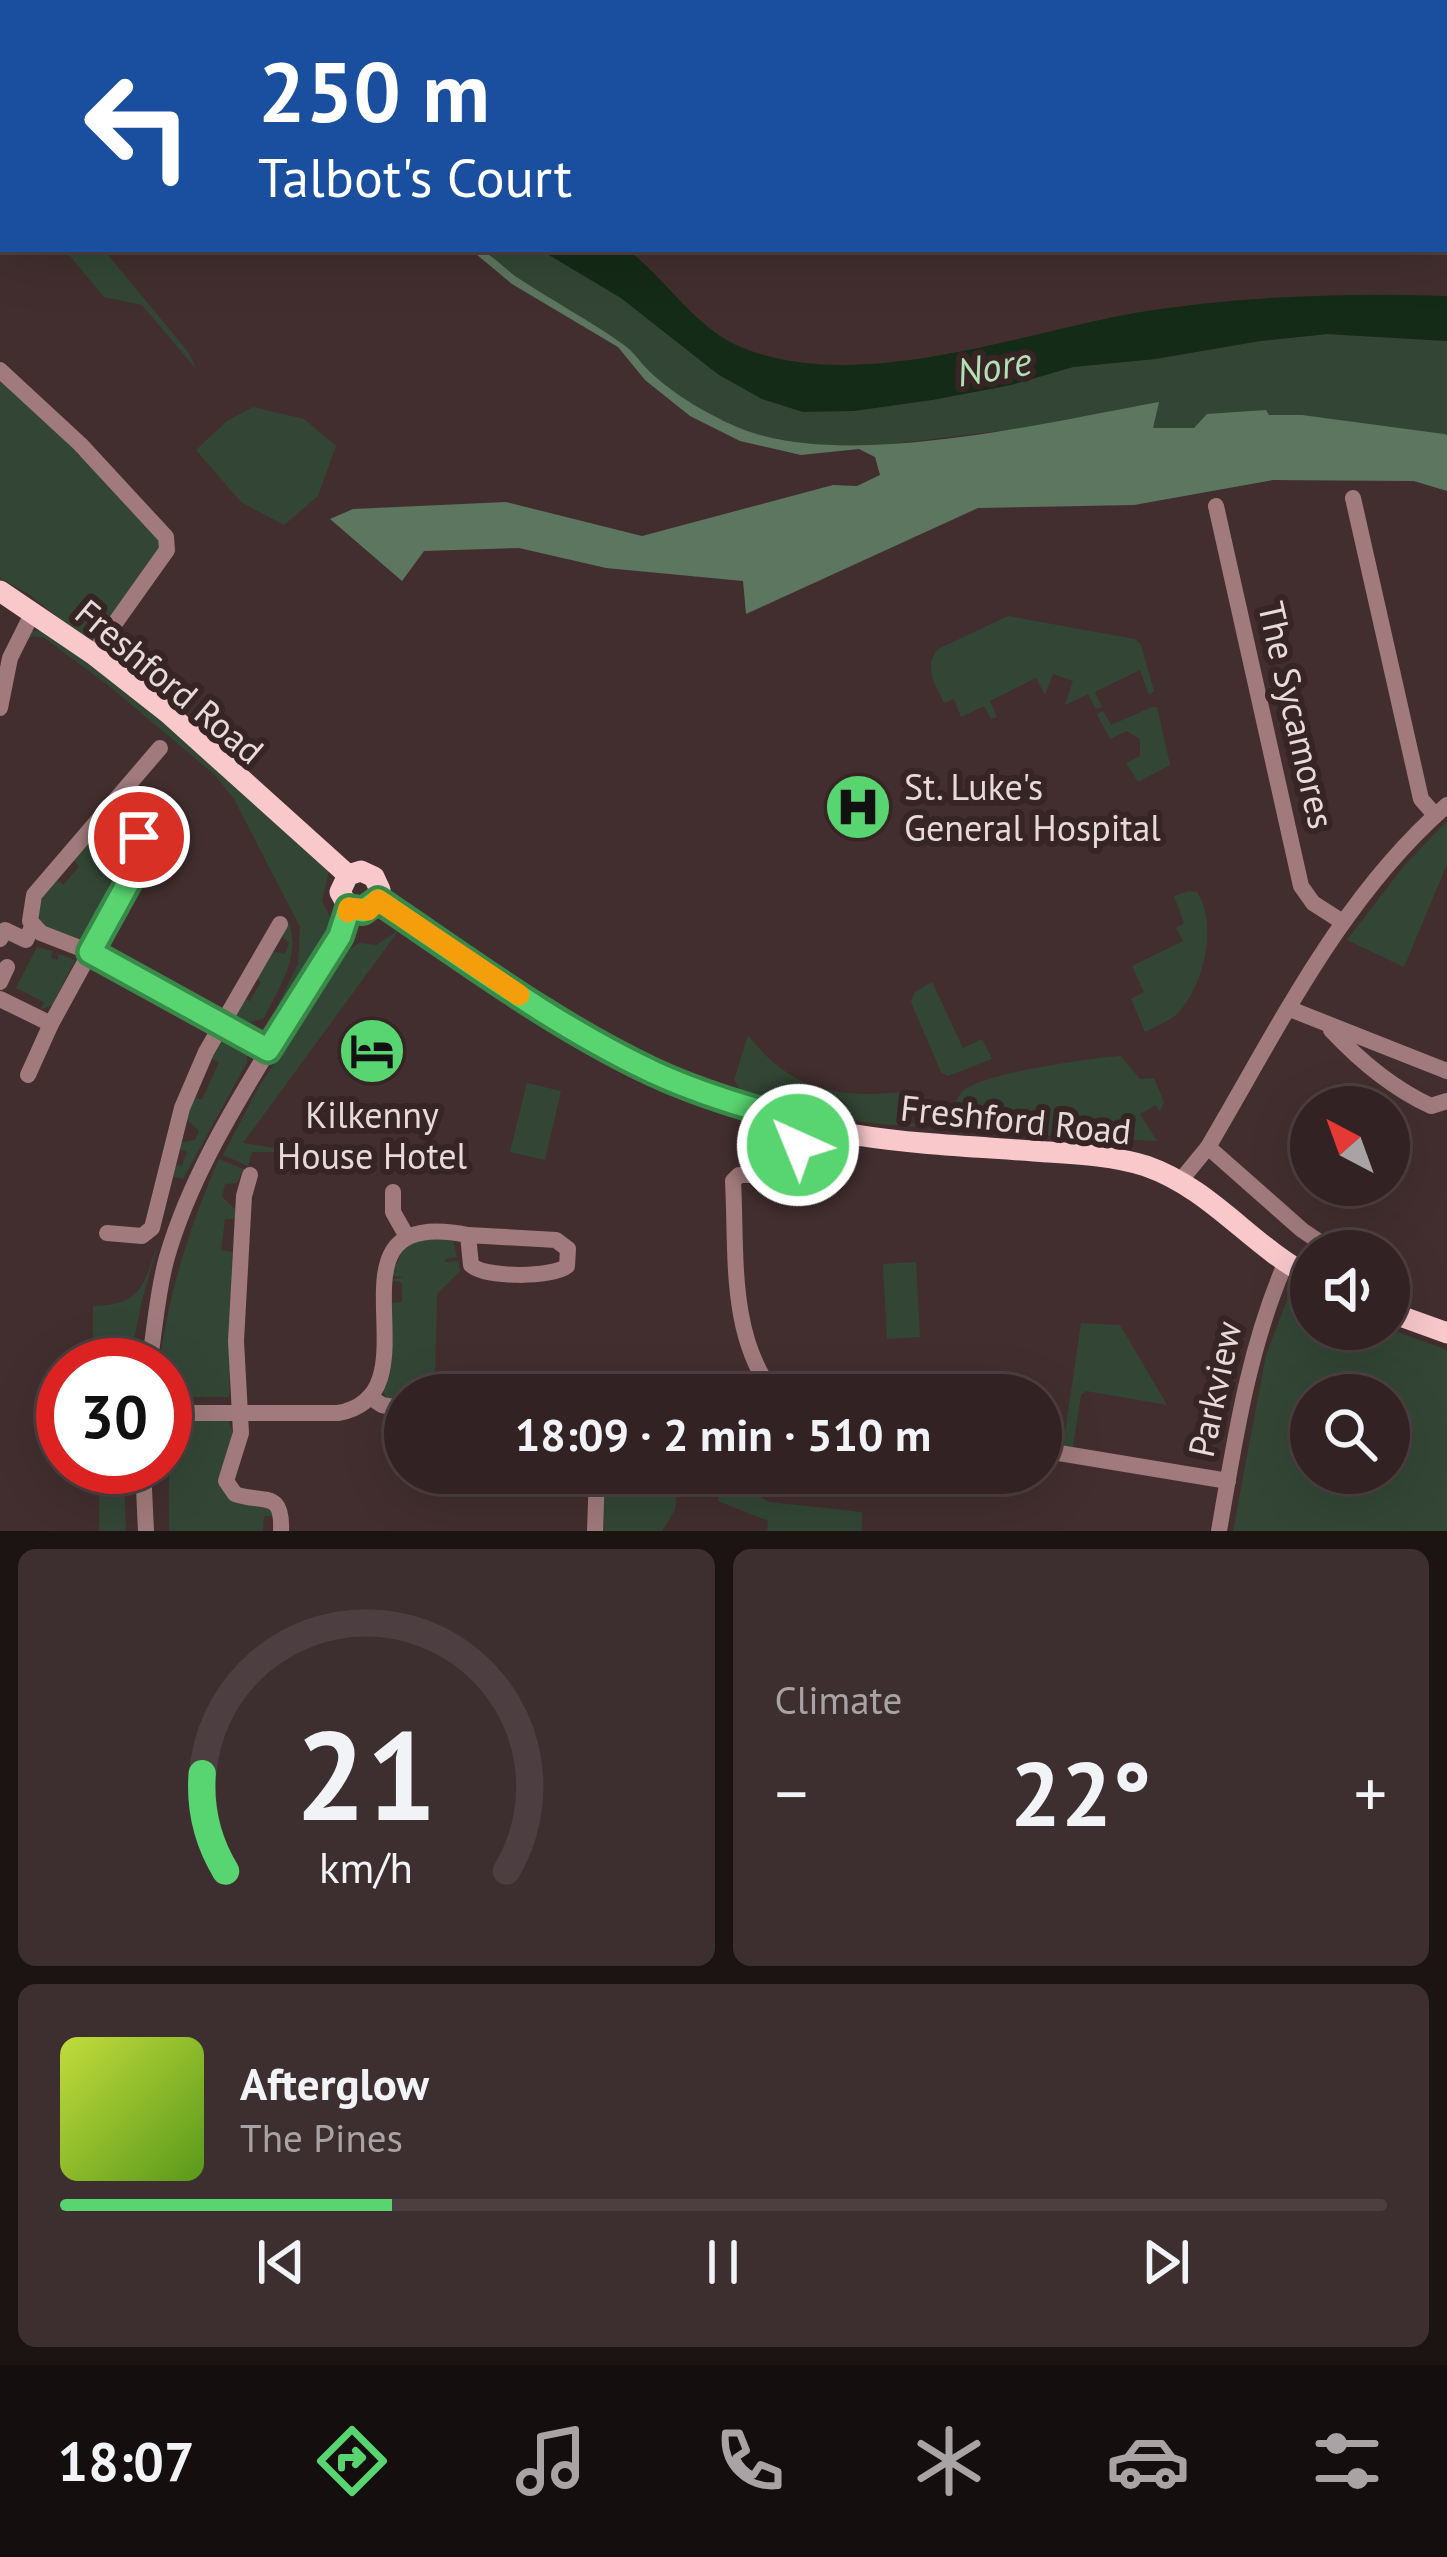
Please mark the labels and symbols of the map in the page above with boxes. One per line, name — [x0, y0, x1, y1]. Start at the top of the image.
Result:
water label: Nore — [953, 334, 1035, 398]
street label: Freshford Road — [66, 588, 274, 774]
street label: The Sycamores — [1248, 597, 1346, 833]
place label: St. Luke's General Hospital — [904, 763, 1161, 851]
hospital icon: St. Luke's General Hospital — [823, 772, 893, 842]
pin — [88, 786, 190, 888]
hotel icon: Kilkenny House Hotel — [337, 1016, 407, 1086]
position arrow — [735, 1082, 861, 1208]
street label: Freshford Road — [898, 1084, 1134, 1154]
north arrow — [1290, 1086, 1410, 1206]
place label: Kilkenny House Hotel — [277, 1091, 468, 1179]
street label: Parkview — [1177, 1316, 1251, 1461]
speed limit sign: 30 — [36, 1338, 192, 1494]

